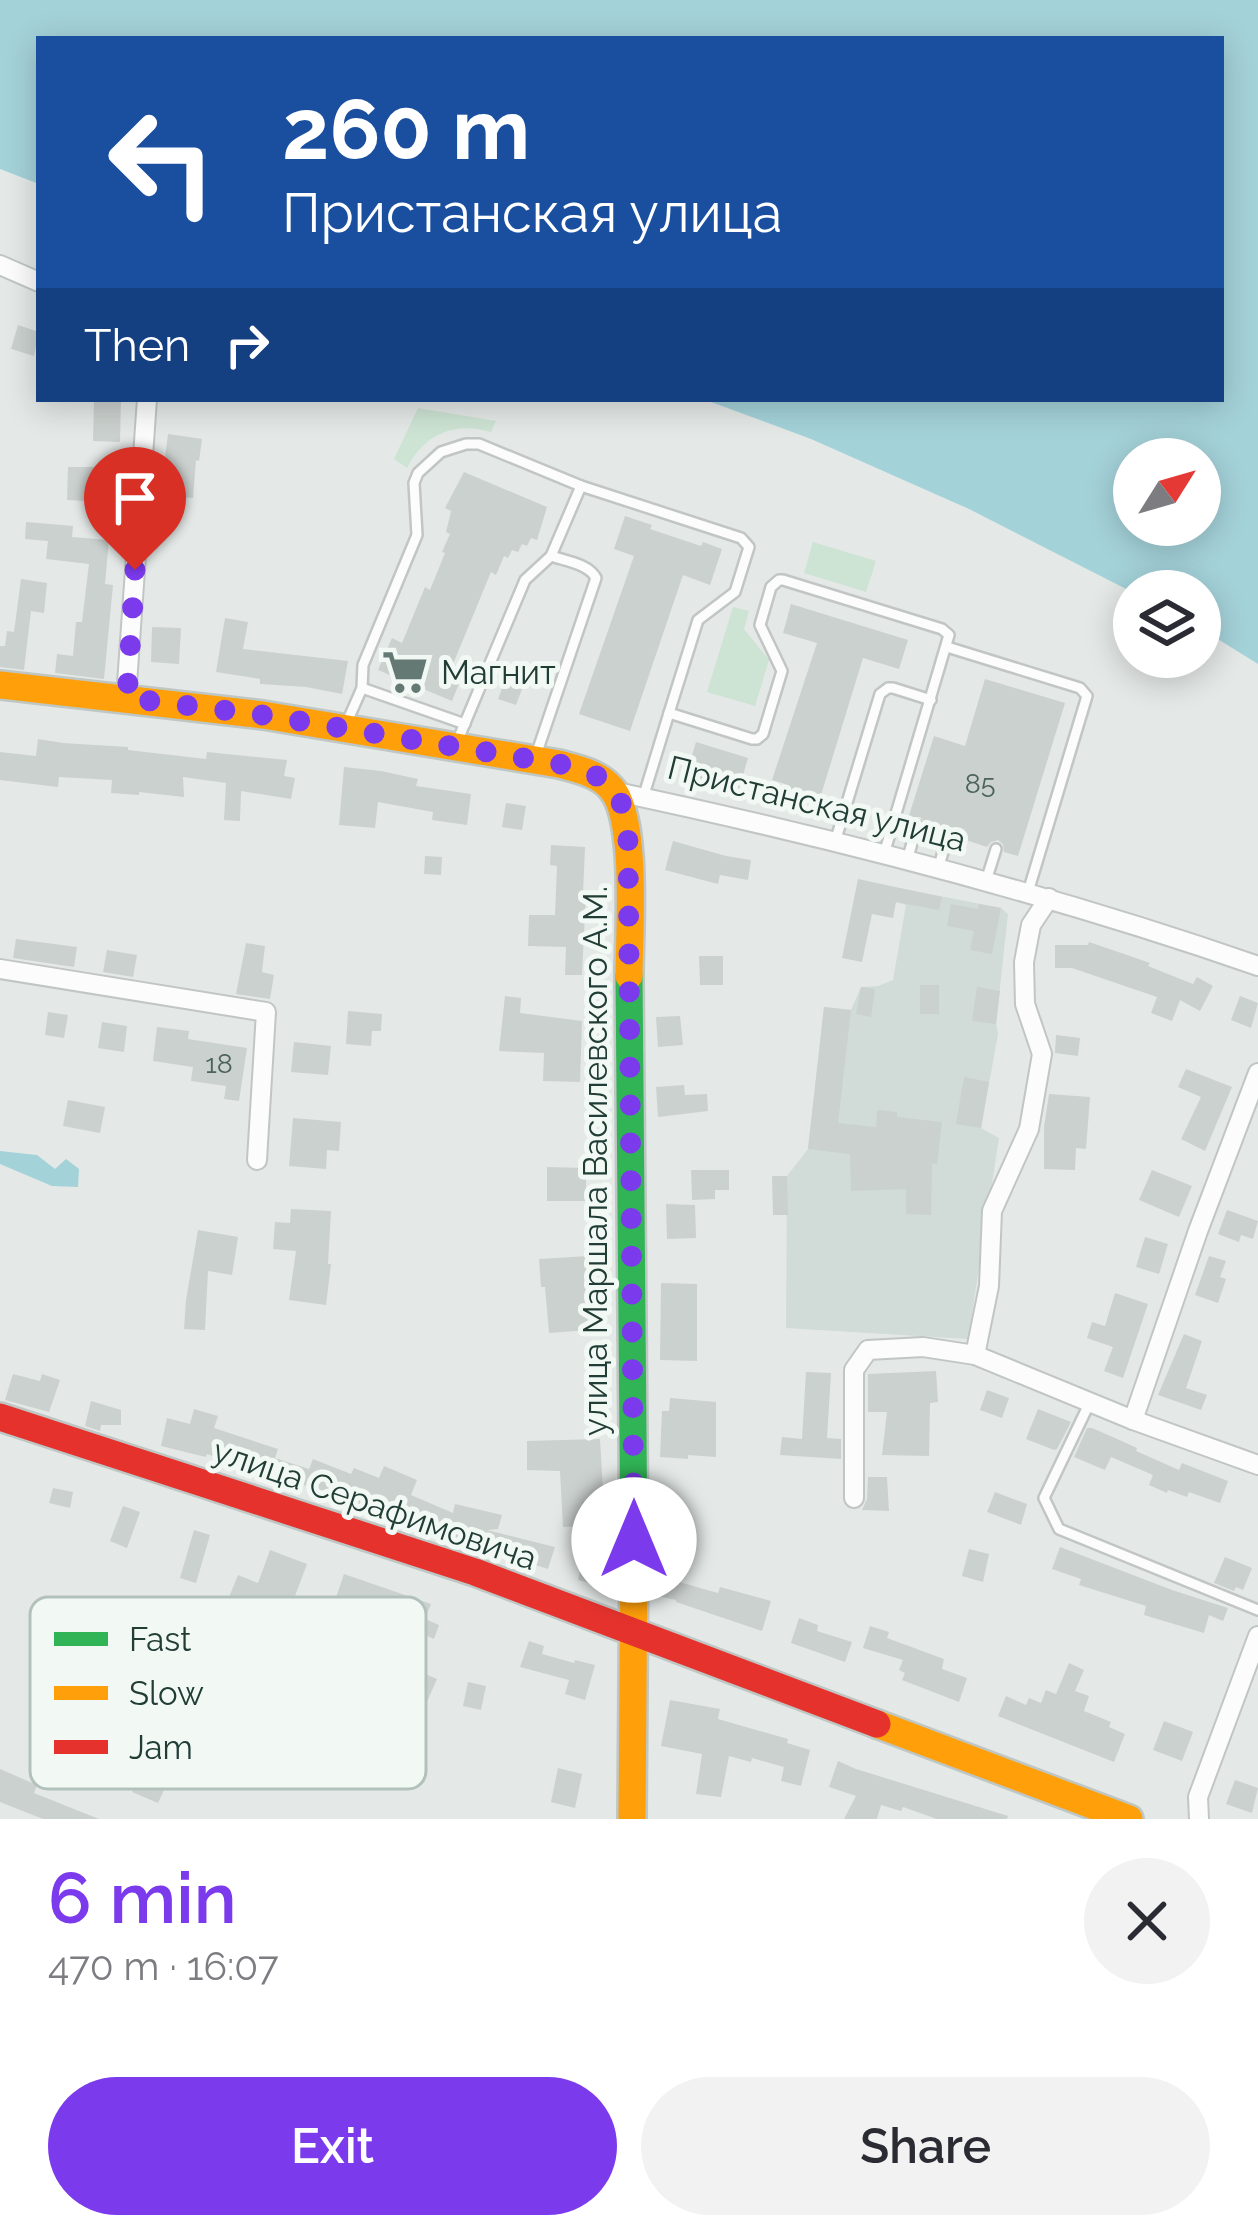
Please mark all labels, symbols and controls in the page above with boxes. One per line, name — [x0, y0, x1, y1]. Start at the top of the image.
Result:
text: 260 m — [282, 80, 530, 179]
icon: left — [84, 84, 240, 240]
text: Пристанская улица — [282, 181, 782, 245]
icon: right — [214, 312, 280, 378]
text: Then — [84, 319, 190, 372]
north arrow — [1113, 438, 1221, 546]
map controls — [1113, 438, 1221, 678]
pin — [84, 447, 186, 570]
icon: arrive — [102, 465, 168, 531]
button: layers — [1113, 570, 1221, 678]
supermarket icon: Магнит — [380, 647, 430, 697]
place label: Магнит — [441, 653, 556, 692]
street label: Пристанская улица — [664, 748, 970, 859]
house number: 85 — [965, 768, 995, 799]
street label: улица Маршала Василевского А.М. — [576, 886, 615, 1436]
house number: 18 — [205, 1048, 233, 1079]
street label: улица Серафимовича — [208, 1431, 542, 1578]
position arrow — [571, 1477, 697, 1603]
legend — [30, 1597, 426, 1789]
text: Fast — [129, 1620, 191, 1659]
text: Slow — [129, 1674, 204, 1713]
text: Jam — [129, 1728, 193, 1767]
text: 6 min — [48, 1855, 237, 1940]
button: close — [1084, 1858, 1210, 1984]
text: 470 m · 16:07 — [48, 1943, 279, 1989]
button: Exit — [48, 2077, 617, 2215]
button: Share — [641, 2077, 1210, 2215]

